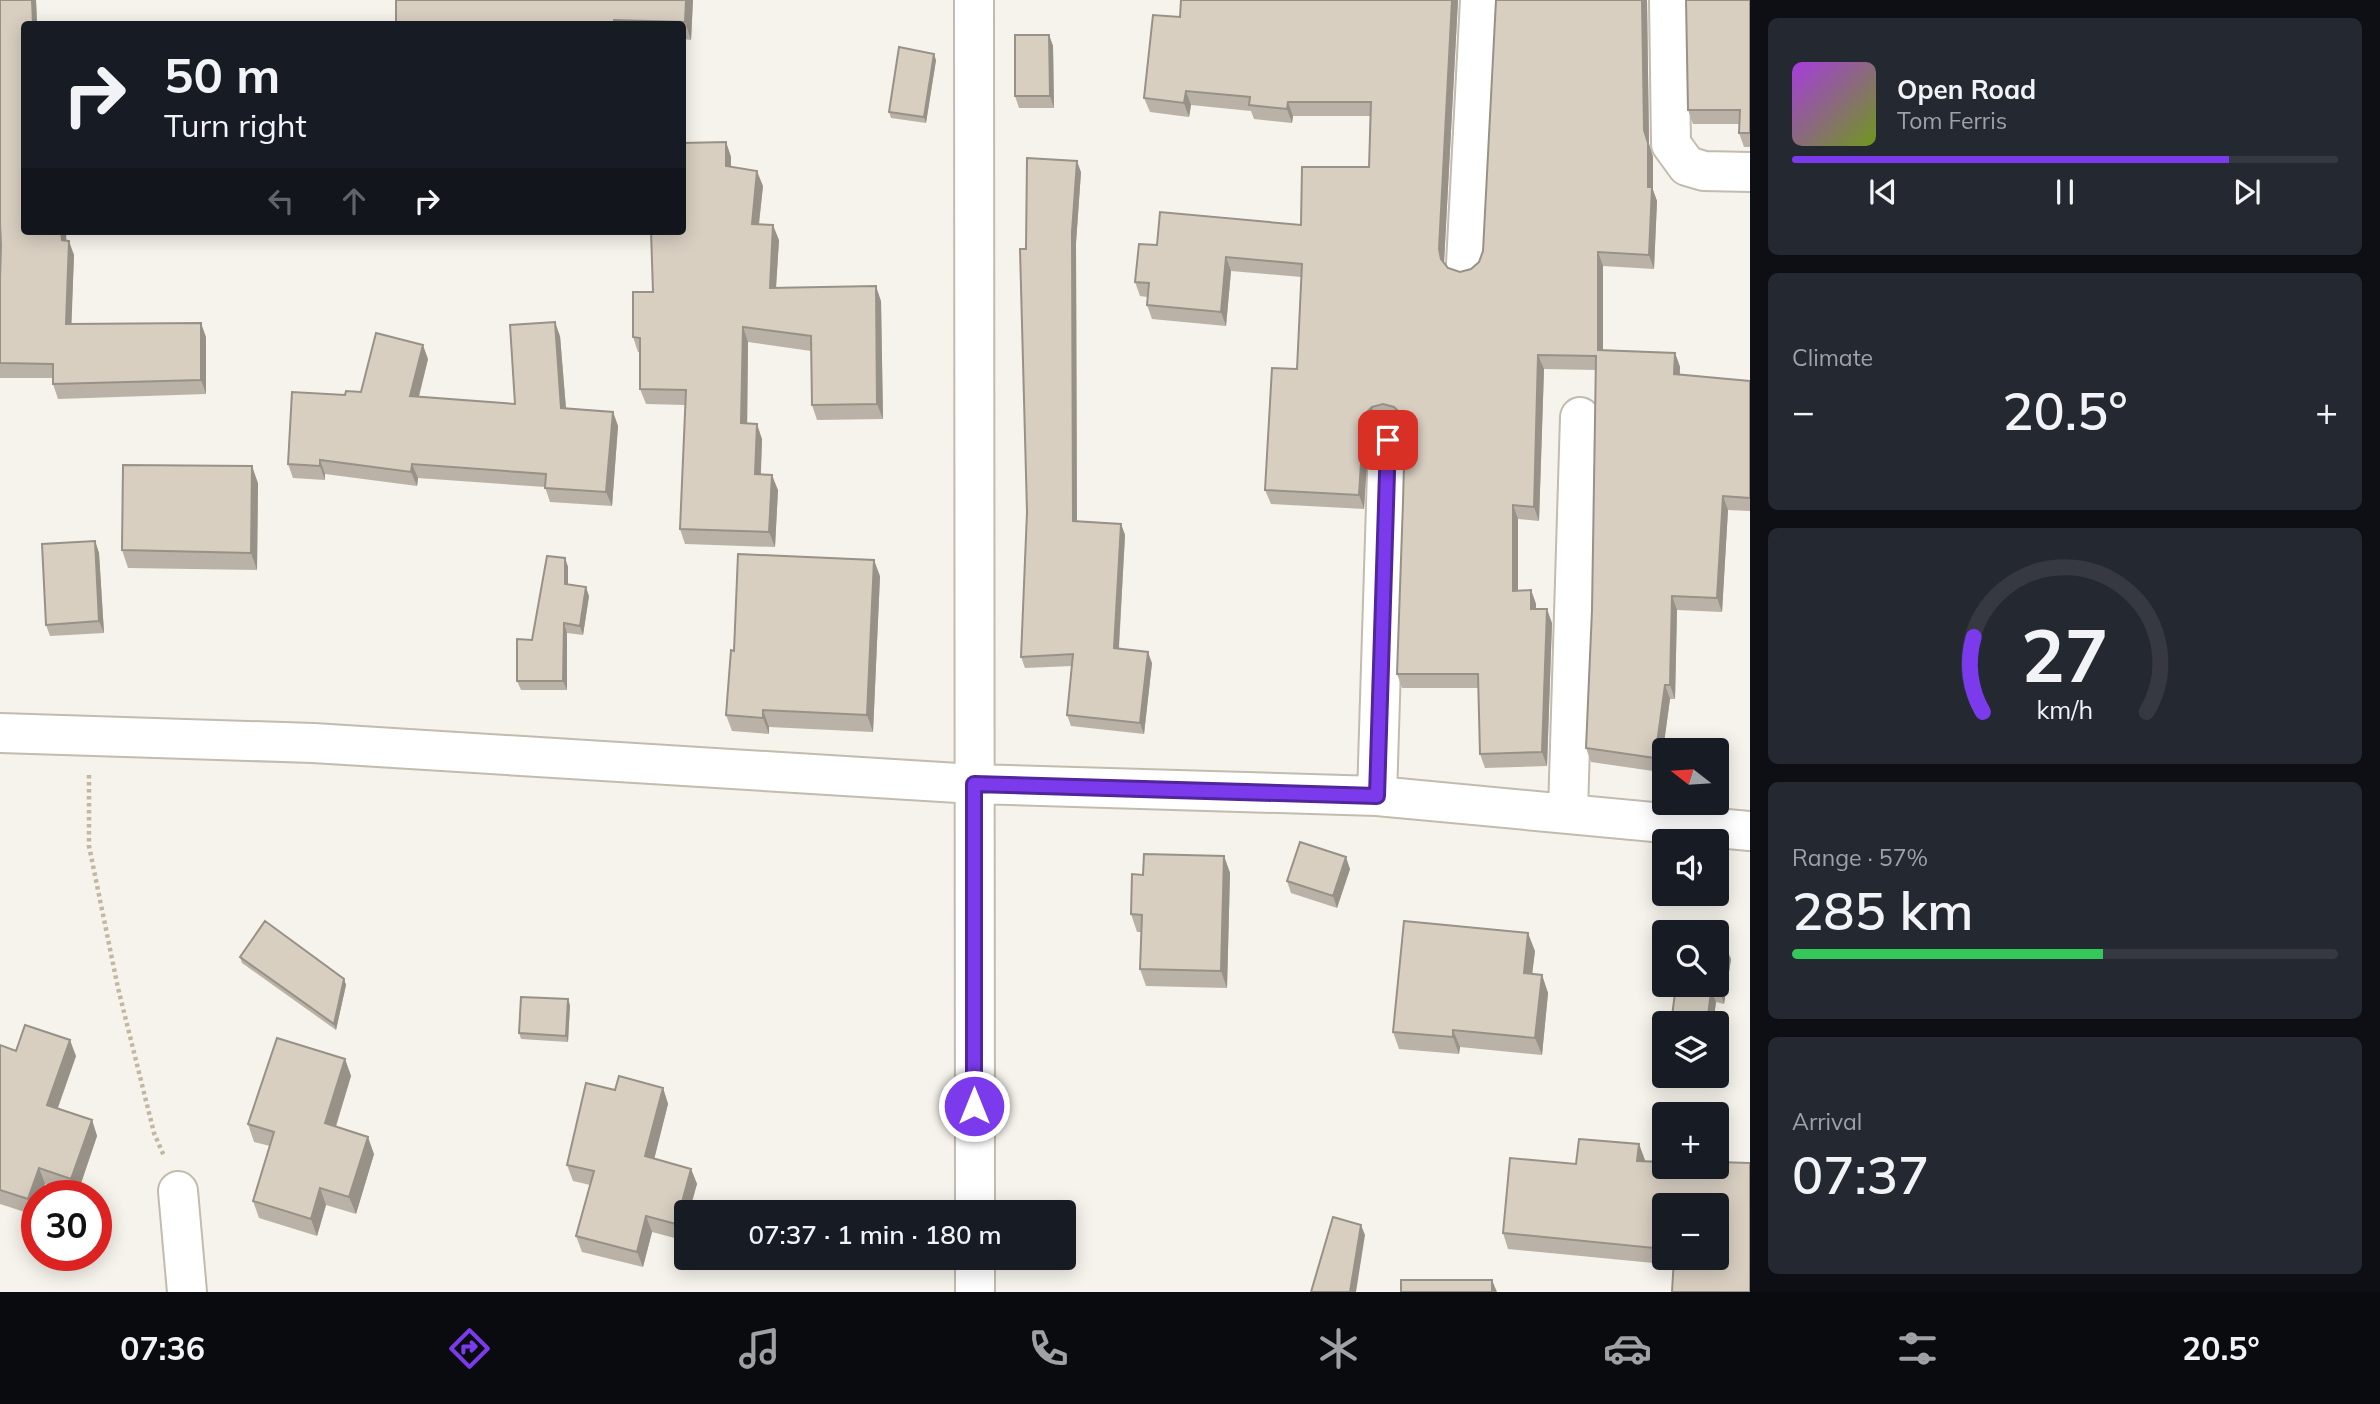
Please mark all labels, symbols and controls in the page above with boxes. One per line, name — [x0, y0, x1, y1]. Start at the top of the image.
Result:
text: 50 m — [164, 44, 280, 105]
icon: right — [49, 49, 140, 140]
text: Open Road — [1897, 73, 2036, 106]
text: Turn right — [164, 105, 307, 145]
text: Tom Ferris — [1897, 106, 2007, 135]
icon: previous — [1864, 173, 1902, 211]
icon: pause — [2046, 173, 2084, 211]
icon: next — [2228, 173, 2266, 211]
icon: left — [262, 182, 300, 220]
icon: ahead — [335, 182, 373, 220]
icon: right — [408, 182, 446, 220]
text: Climate — [1792, 343, 1873, 372]
text: 20.5° — [2002, 378, 2128, 443]
text: − — [1792, 387, 1815, 435]
text: + — [2315, 387, 2338, 435]
pin — [1358, 410, 1418, 470]
icon: arrive — [1369, 421, 1407, 459]
text: 27 — [2021, 609, 2109, 700]
text: km/h — [2037, 694, 2093, 725]
north arrow — [1652, 738, 1729, 816]
map controls — [1652, 738, 1729, 1270]
button: sound — [1652, 829, 1729, 906]
text: Range · 57% — [1792, 843, 1928, 872]
text: 285 km — [1792, 878, 1973, 943]
button: search — [1652, 920, 1729, 997]
button: layers — [1652, 1011, 1729, 1088]
position arrow — [937, 1069, 1011, 1143]
button: + — [1652, 1102, 1729, 1179]
text: Arrival — [1792, 1107, 1862, 1136]
text: 07:37 — [1792, 1142, 1929, 1207]
speed limit sign: 30 — [21, 1180, 112, 1271]
button: − — [1652, 1193, 1729, 1270]
text: 07:37 · 1 min · 180 m — [748, 1218, 1002, 1251]
icon: directions — [445, 1324, 494, 1373]
icon: music — [735, 1324, 784, 1373]
icon: phone — [1024, 1324, 1073, 1373]
icon: climate — [1314, 1324, 1363, 1373]
icon: car — [1603, 1324, 1652, 1373]
icon: filters — [1893, 1324, 1942, 1373]
text: 07:36 — [120, 1328, 205, 1368]
text: 20.5° — [2182, 1328, 2260, 1368]

